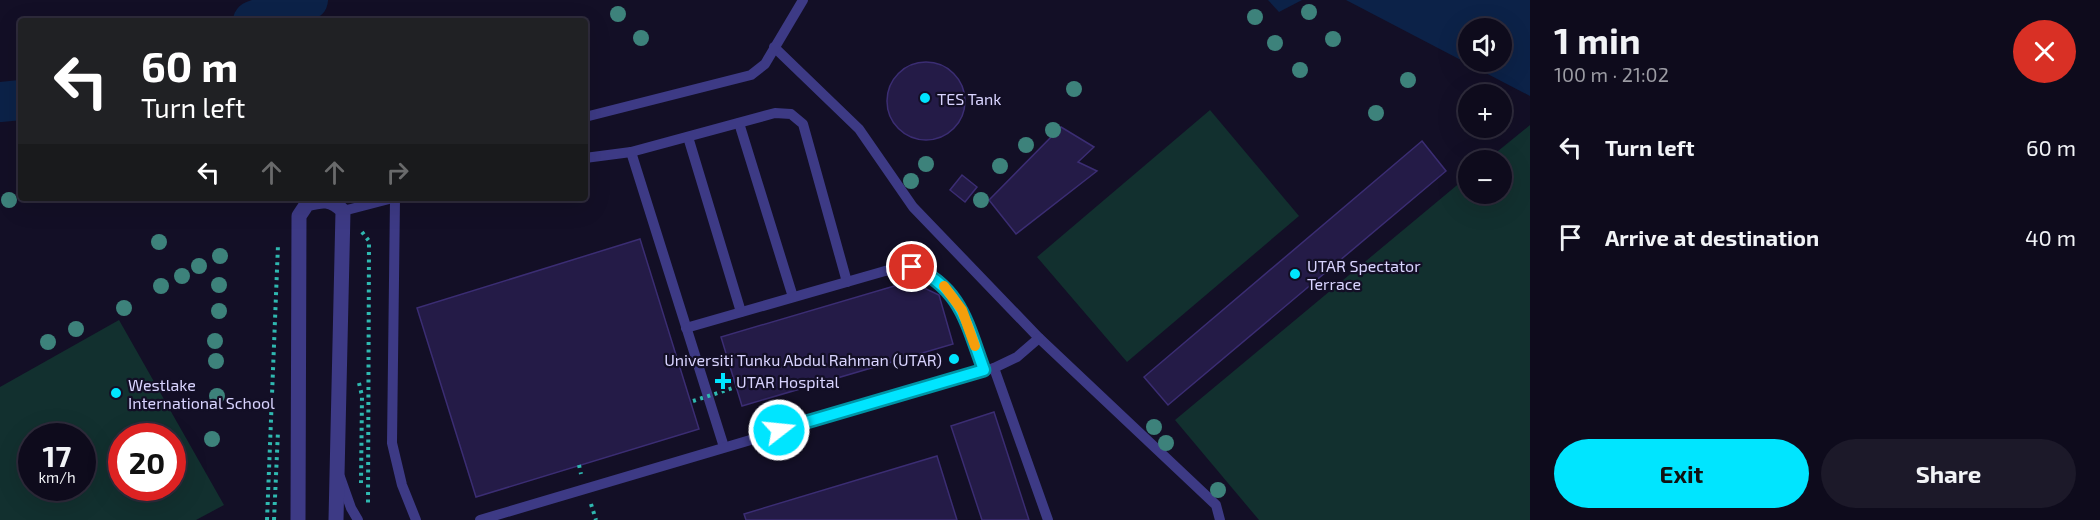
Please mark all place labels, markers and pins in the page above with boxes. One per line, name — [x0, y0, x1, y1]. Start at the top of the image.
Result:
place label: TES Tank — [937, 89, 1001, 108]
marker: TES Tank — [918, 91, 932, 105]
pin — [886, 241, 937, 292]
place label: UTAR Spectator Terrace — [1307, 256, 1421, 293]
marker: UTAR Spectator Terrace — [1288, 267, 1302, 281]
place label: Universiti Tunku Abdul Rahman (UTAR) — [664, 350, 942, 369]
marker: Universiti Tunku Abdul Rahman (UTAR) — [947, 352, 961, 366]
marker: UTAR Hospital — [714, 372, 732, 390]
place label: UTAR Hospital — [736, 372, 839, 391]
place label: Westlake International School — [128, 375, 275, 412]
marker: Westlake International School — [109, 386, 123, 400]

